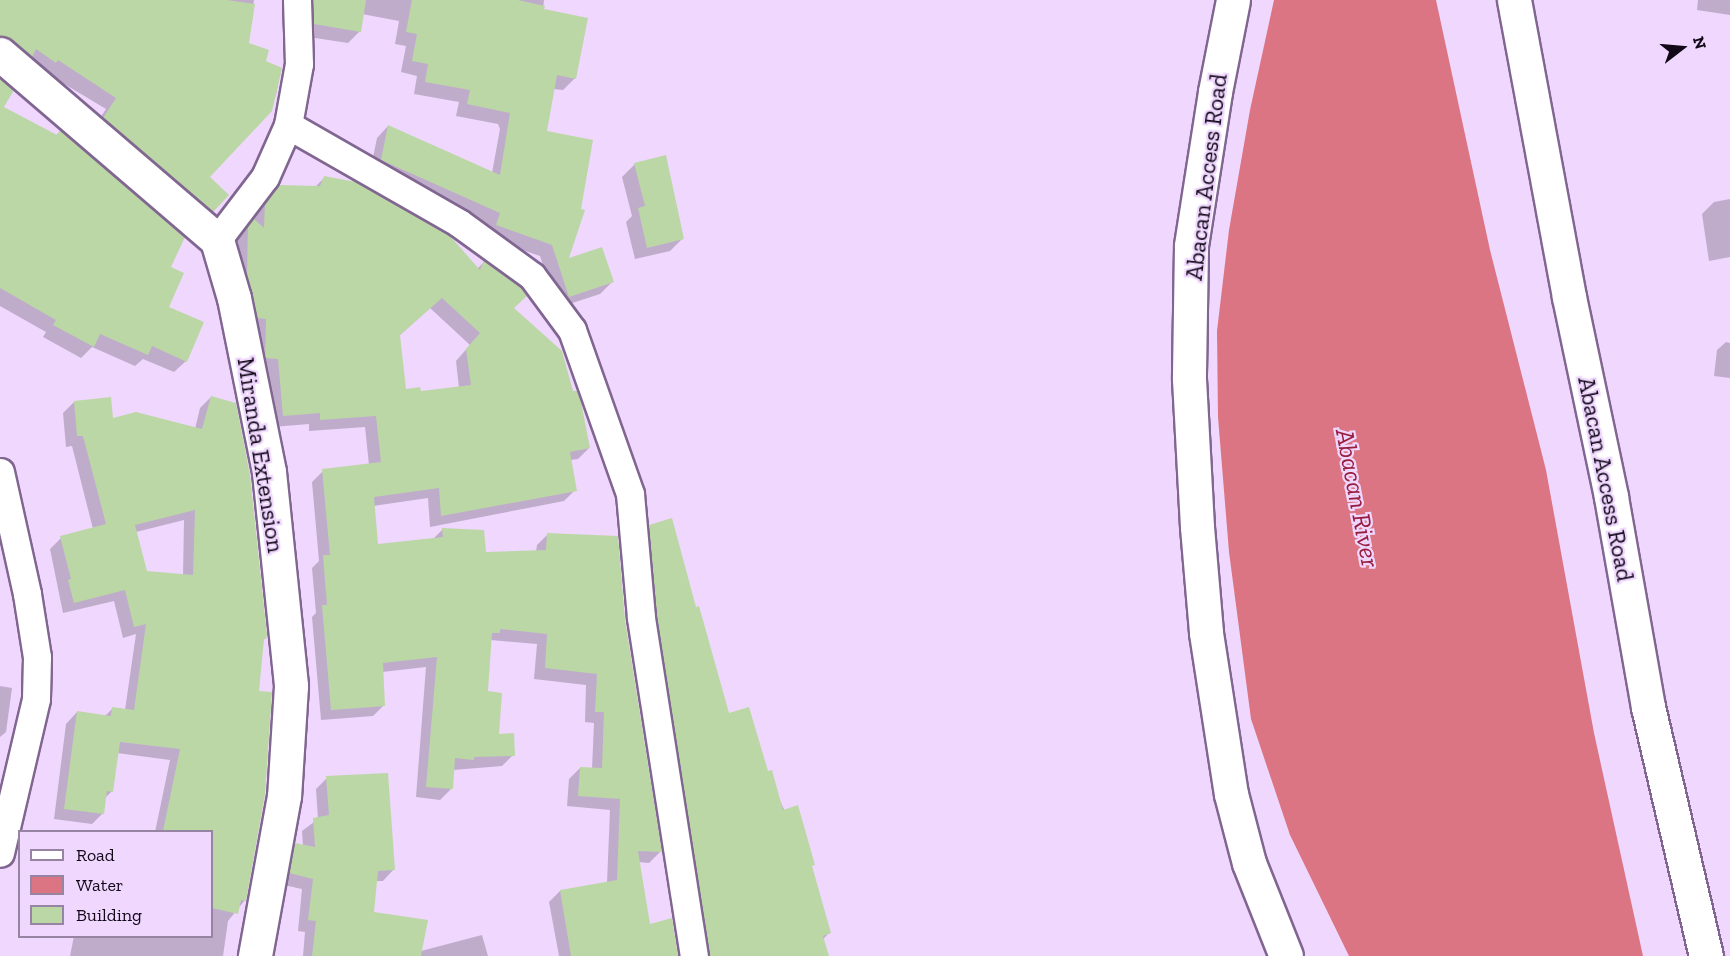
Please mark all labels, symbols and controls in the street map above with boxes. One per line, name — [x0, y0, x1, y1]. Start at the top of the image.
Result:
north arrow — [1652, 18, 1712, 78]
text: N — [1689, 34, 1711, 51]
street label: Abacan Access Road — [1179, 72, 1233, 282]
street label: Miranda Extension — [231, 355, 291, 555]
street label: Abacan Access Road — [1572, 374, 1640, 584]
water label: Abacan River — [1328, 426, 1386, 570]
legend — [18, 830, 213, 938]
text: Road — [76, 844, 115, 866]
text: Water — [76, 874, 123, 896]
text: Building — [76, 904, 142, 926]

